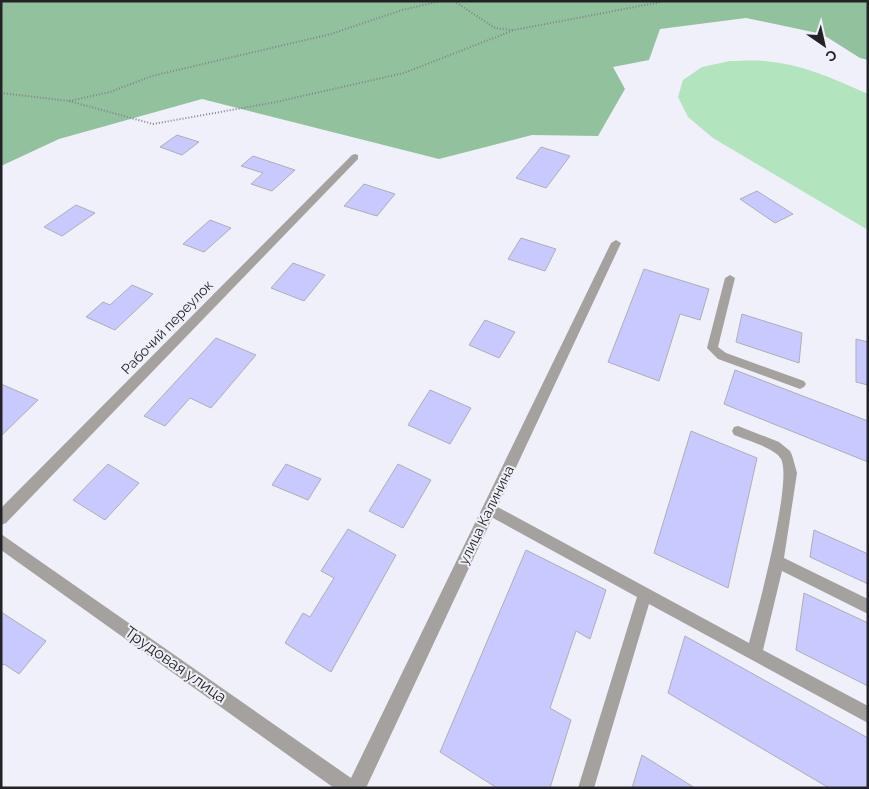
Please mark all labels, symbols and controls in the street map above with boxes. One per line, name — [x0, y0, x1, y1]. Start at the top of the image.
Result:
north arrow — [799, 20, 849, 70]
text: С — [822, 46, 840, 65]
street label: Рабочий переулок — [118, 277, 216, 377]
street label: улица Калинина — [455, 463, 517, 567]
street label: Трудовая улица — [121, 622, 230, 707]

